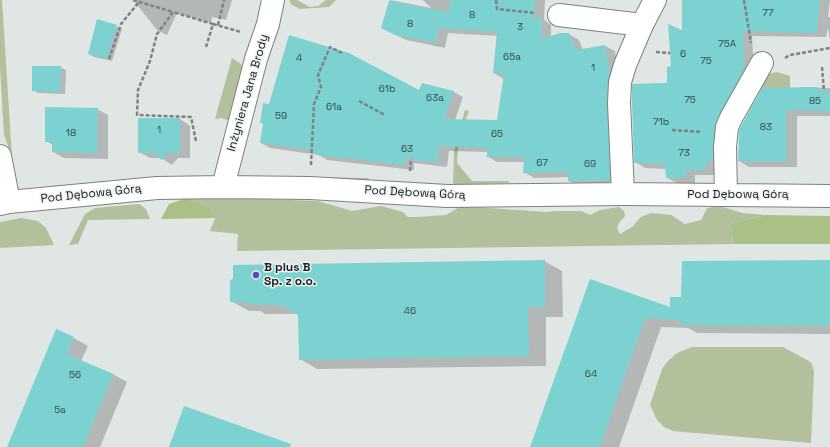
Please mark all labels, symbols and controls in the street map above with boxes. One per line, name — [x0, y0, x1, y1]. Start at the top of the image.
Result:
house number: 77 — [762, 7, 774, 19]
house number: 8 — [469, 9, 475, 21]
house number: 8 — [407, 18, 413, 30]
house number: 3 — [517, 21, 523, 33]
street label: Inżyniera Jana Brody — [224, 33, 272, 153]
house number: 75A — [718, 38, 736, 50]
house number: 6 — [680, 48, 686, 60]
house number: 65a — [503, 51, 521, 63]
house number: 4 — [296, 52, 302, 64]
house number: 75 — [700, 55, 712, 67]
house number: 1 — [591, 62, 595, 74]
house number: 61b — [379, 83, 395, 95]
house number: 63a — [426, 92, 444, 104]
house number: 75 — [684, 94, 696, 106]
house number: 85 — [809, 95, 821, 107]
house number: 61a — [326, 101, 342, 113]
house number: 59 — [275, 110, 287, 122]
house number: 71b — [653, 116, 669, 128]
house number: 83 — [760, 121, 772, 133]
house number: 1 — [157, 124, 161, 136]
house number: 18 — [66, 127, 76, 139]
house number: 65 — [491, 128, 503, 140]
house number: 63 — [401, 143, 413, 155]
house number: 73 — [678, 147, 690, 159]
house number: 67 — [536, 157, 548, 169]
house number: 69 — [584, 158, 596, 170]
street label: Pod Dębową Górą — [40, 182, 142, 206]
street label: Pod Dębową Górą — [364, 183, 466, 203]
street label: Pod Dębową Górą — [687, 188, 789, 202]
place label: B plus B Sp. z o.o. — [264, 261, 316, 289]
marker: B plus B Sp. z o.o. — [251, 270, 261, 280]
house number: 46 — [404, 305, 416, 317]
house number: 64 — [585, 368, 597, 380]
house number: 56 — [69, 369, 81, 381]
house number: 5a — [54, 404, 66, 416]

